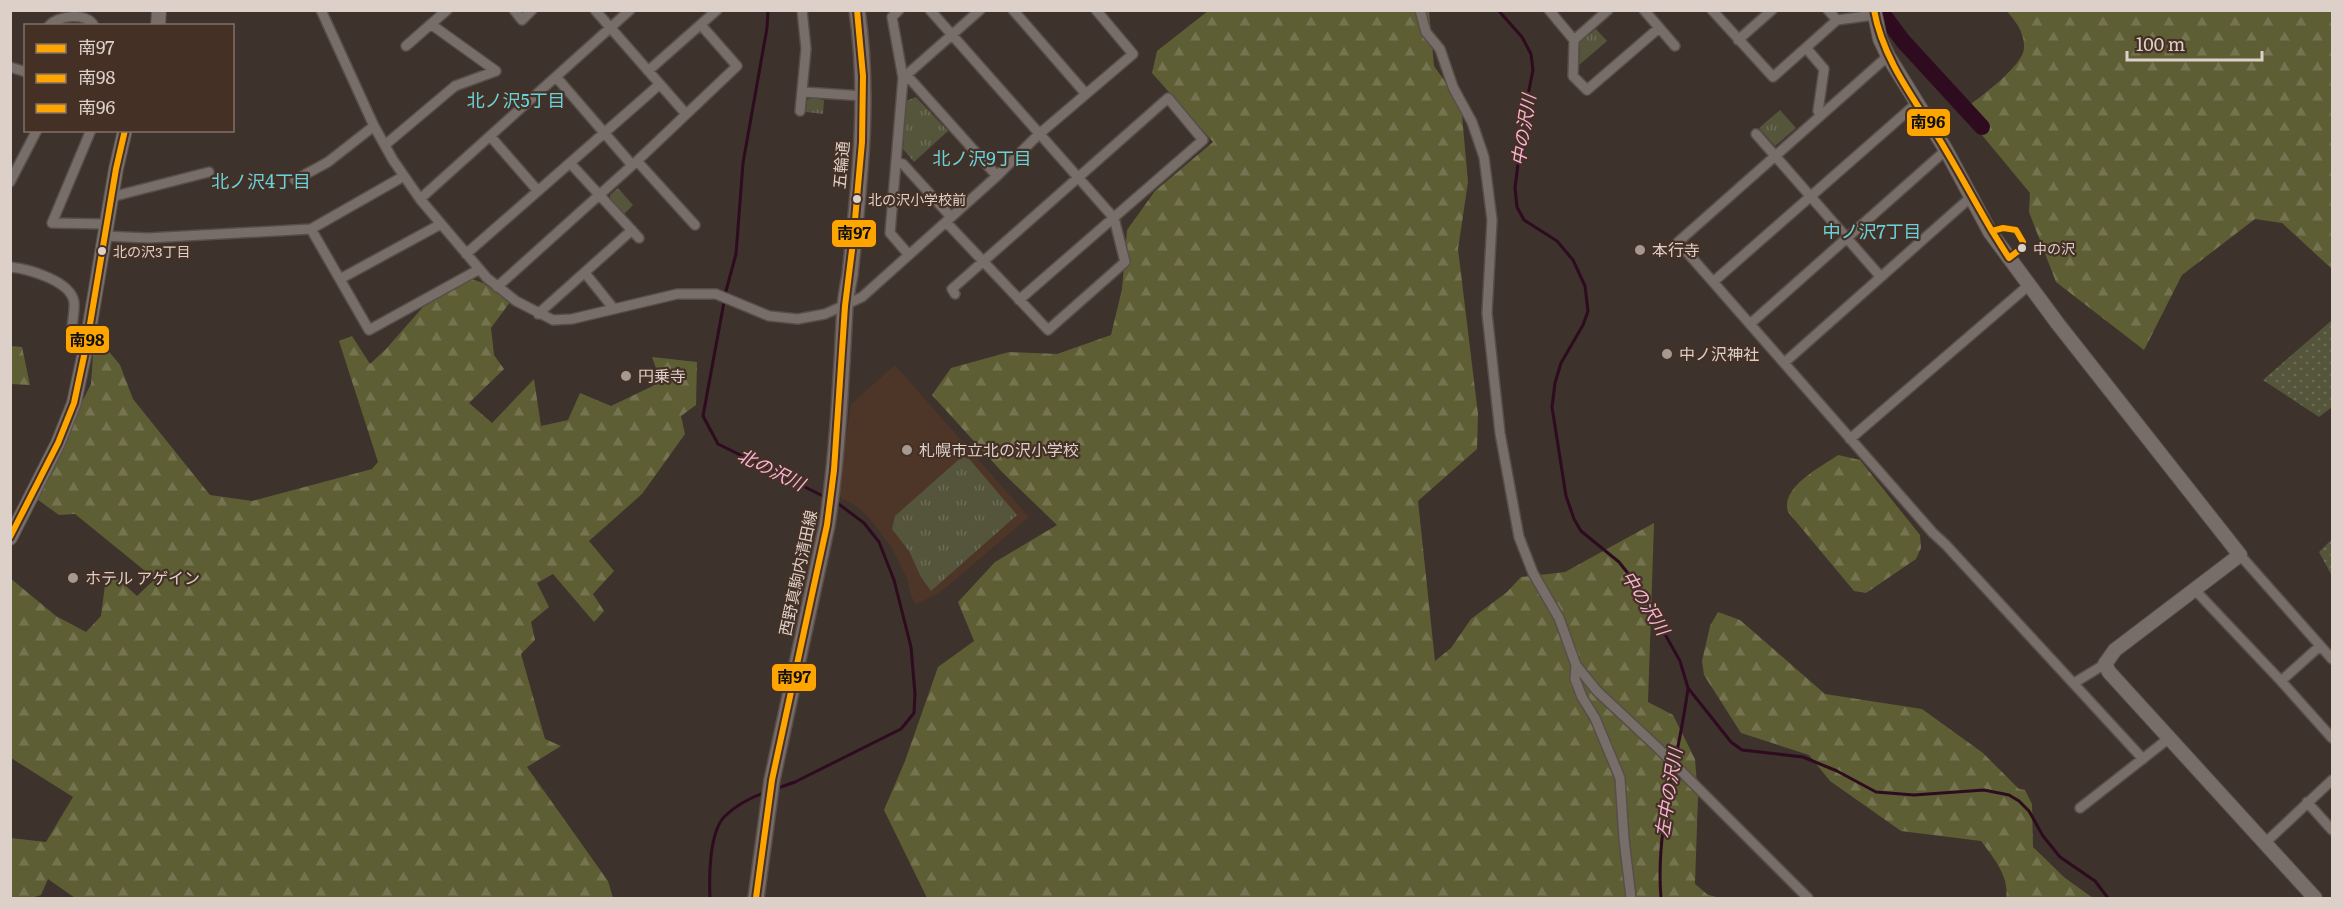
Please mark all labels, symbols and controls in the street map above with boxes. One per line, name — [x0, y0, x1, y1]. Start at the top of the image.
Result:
legend — [24, 24, 234, 132]
scale bar — [2127, 24, 2262, 62]
text: 100 m — [2136, 30, 2185, 57]
text: 南97 — [78, 33, 114, 60]
text: 南98 — [78, 63, 115, 90]
district label: 北ノ沢5丁目 — [466, 86, 566, 113]
water label: 中の沢川 — [1504, 90, 1542, 167]
text: 南96 — [78, 93, 115, 120]
line badge: 南96 — [1906, 108, 1951, 137]
text: 南96 — [1911, 109, 1945, 133]
street label: 五輪通 — [826, 140, 854, 190]
district label: 北ノ沢9丁目 — [932, 144, 1032, 171]
district label: 北ノ沢4丁目 — [211, 167, 311, 194]
place label: 北の沢小学校前 — [868, 189, 966, 209]
marker: 北の沢小学校前 — [851, 193, 863, 205]
district label: 中ノ沢7丁目 — [1822, 217, 1922, 244]
line badge: 南97 — [831, 219, 877, 248]
text: 南97 — [837, 220, 871, 244]
place label: 本行寺 — [1652, 237, 1700, 261]
place label: 中の沢 — [2033, 238, 2075, 258]
place label: 北の沢3丁目 — [113, 241, 191, 261]
marker: 中の沢 — [2016, 242, 2028, 254]
marker: 本行寺 — [1633, 243, 1647, 257]
marker: 北の沢3丁目 — [96, 245, 108, 257]
line badge: 南98 — [65, 325, 110, 354]
text: 南98 — [70, 327, 105, 351]
place label: 中ノ沢神社 — [1679, 341, 1759, 365]
marker: 中ノ沢神社 — [1660, 347, 1674, 361]
place label: 円乗寺 — [638, 363, 686, 387]
marker: 円乗寺 — [619, 369, 633, 383]
place label: 札幌市立北の沢小学校 — [919, 437, 1079, 461]
water label: 北の沢川 — [733, 441, 812, 497]
marker: 札幌市立北の沢小学校 — [900, 443, 914, 457]
street label: 西野真駒内清田線 — [772, 508, 822, 638]
place label: ホテル アゲイン — [85, 565, 200, 589]
water label: 中の沢川 — [1616, 565, 1678, 642]
marker: ホテル アゲイン — [66, 571, 80, 585]
line badge: 南97 — [771, 663, 817, 692]
text: 南97 — [777, 664, 811, 688]
water label: 左中の沢川 — [1647, 744, 1688, 839]

